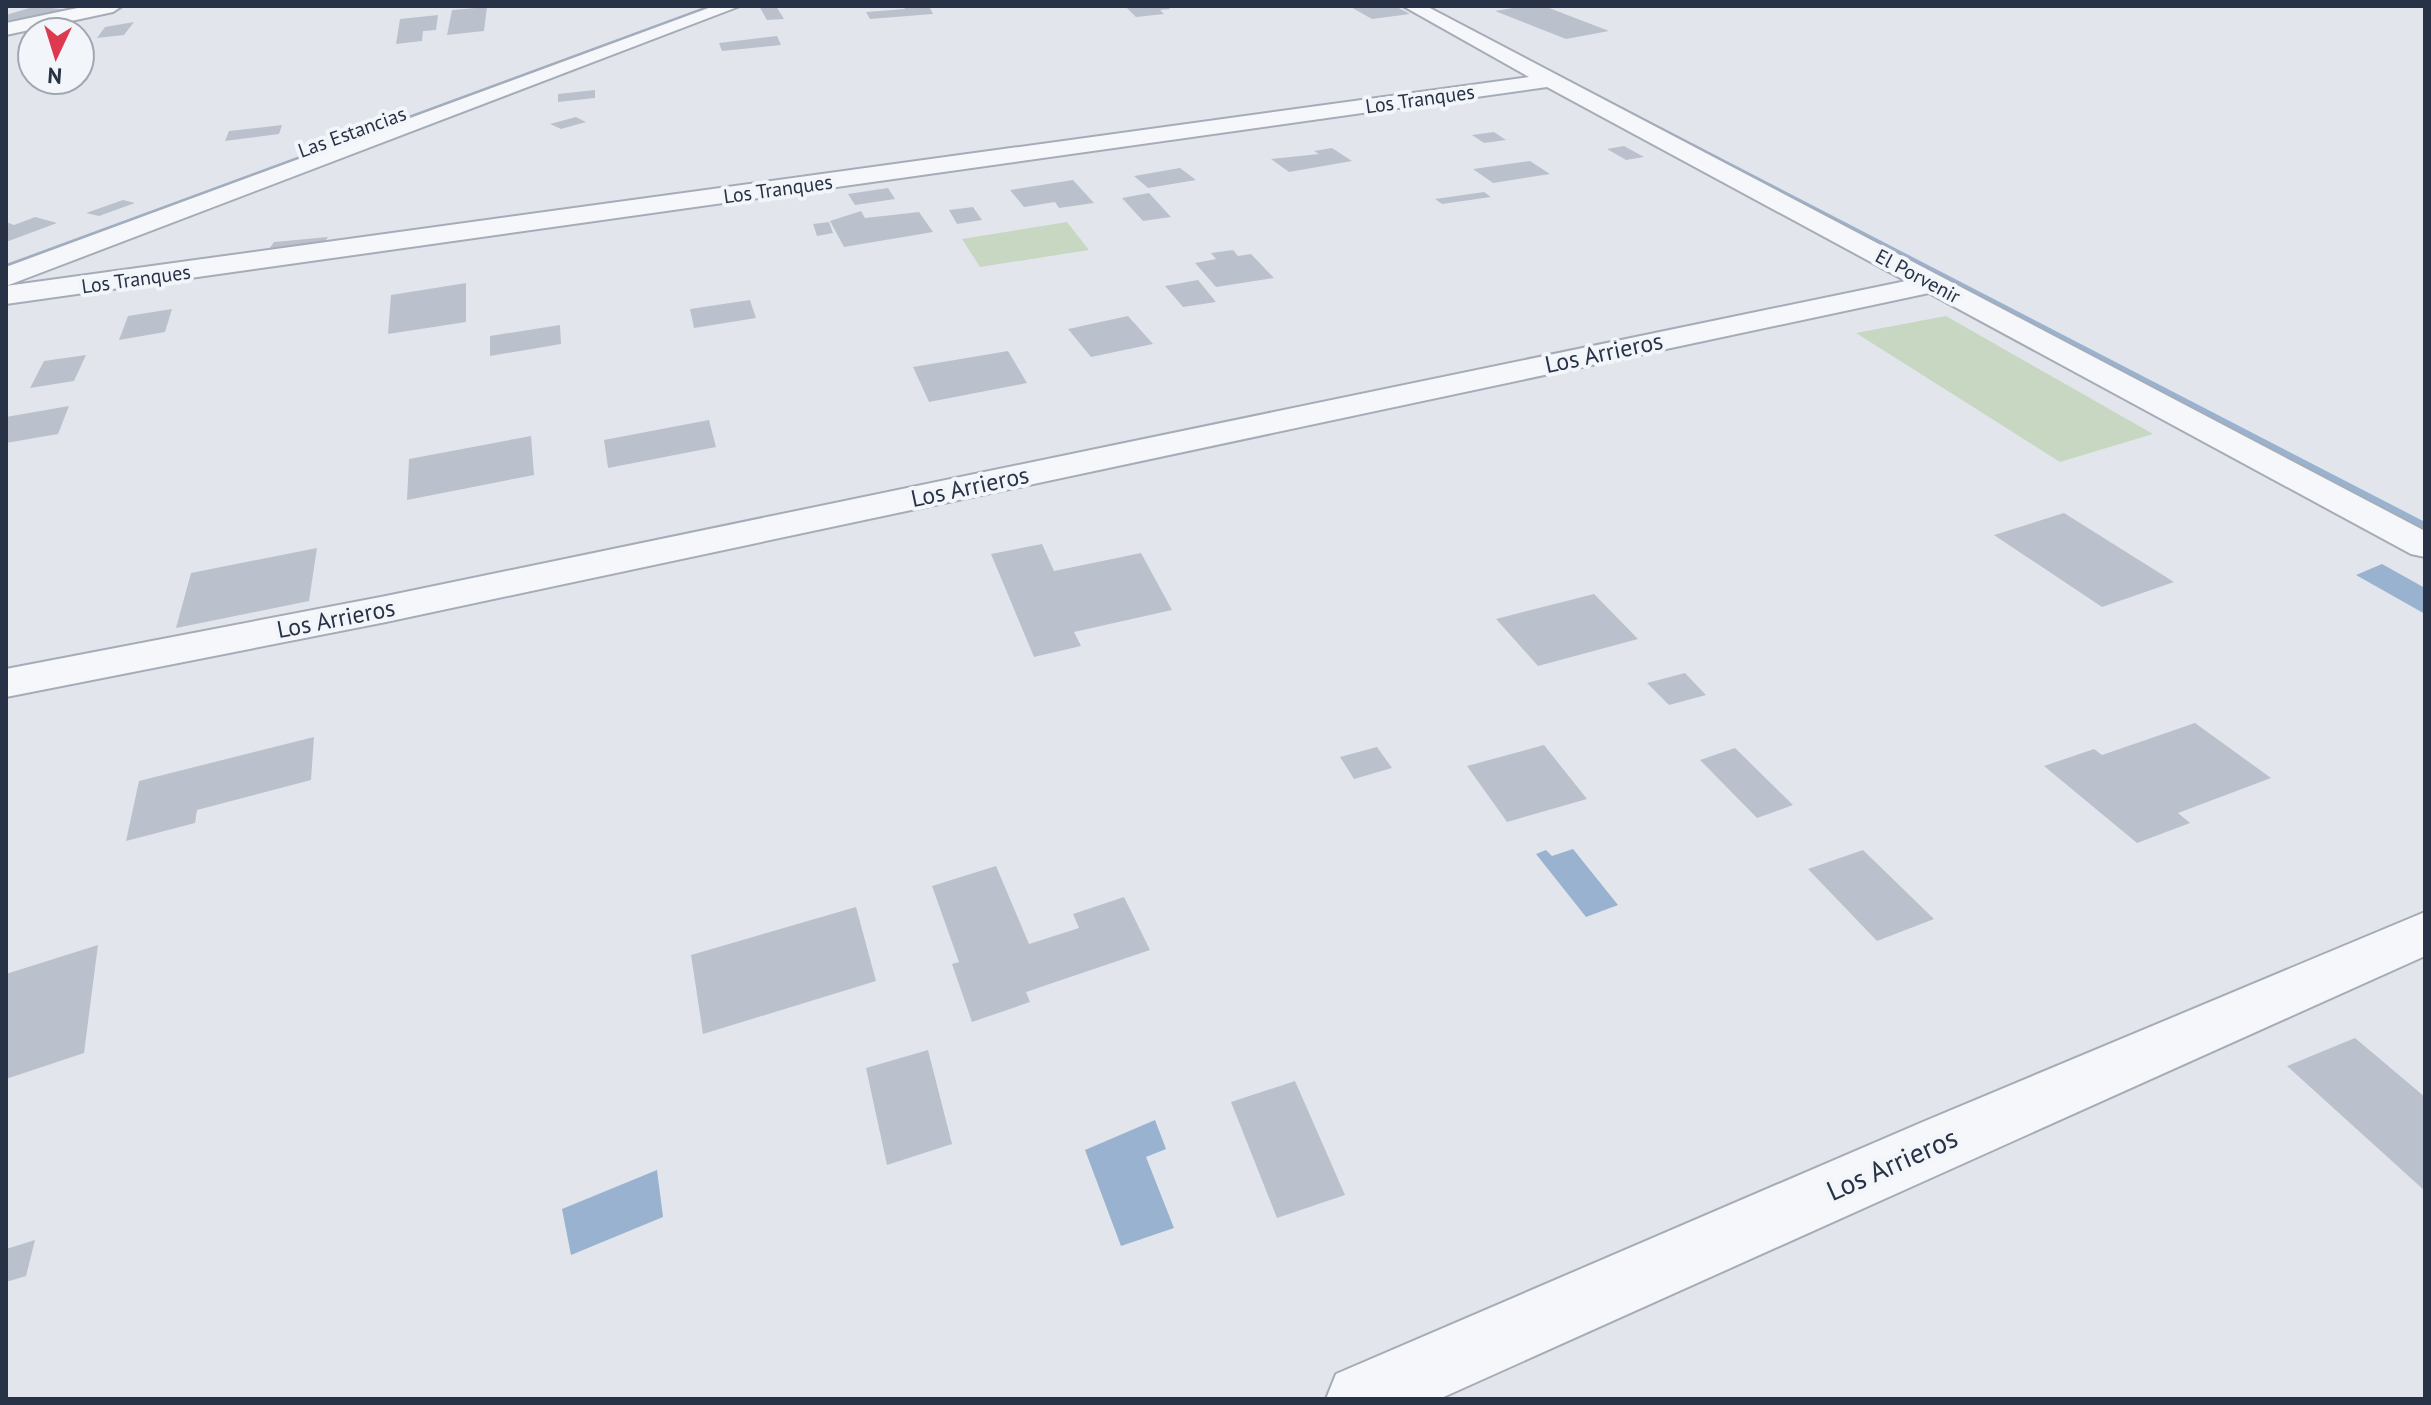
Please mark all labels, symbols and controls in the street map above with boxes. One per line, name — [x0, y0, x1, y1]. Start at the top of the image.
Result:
north arrow — [16, 16, 96, 96]
text: N — [46, 61, 63, 90]
street label: Los Tranques — [1364, 78, 1476, 120]
street label: Las Estancias — [294, 100, 410, 164]
street label: Los Tranques — [722, 168, 834, 210]
street label: El Porvenir — [1871, 243, 1965, 309]
street label: Los Tranques — [80, 258, 192, 300]
street label: Los Arrieros — [1542, 325, 1666, 380]
street label: Los Arrieros — [908, 459, 1032, 514]
street label: Los Arrieros — [274, 592, 398, 645]
street label: Los Arrieros — [1820, 1118, 1963, 1209]

